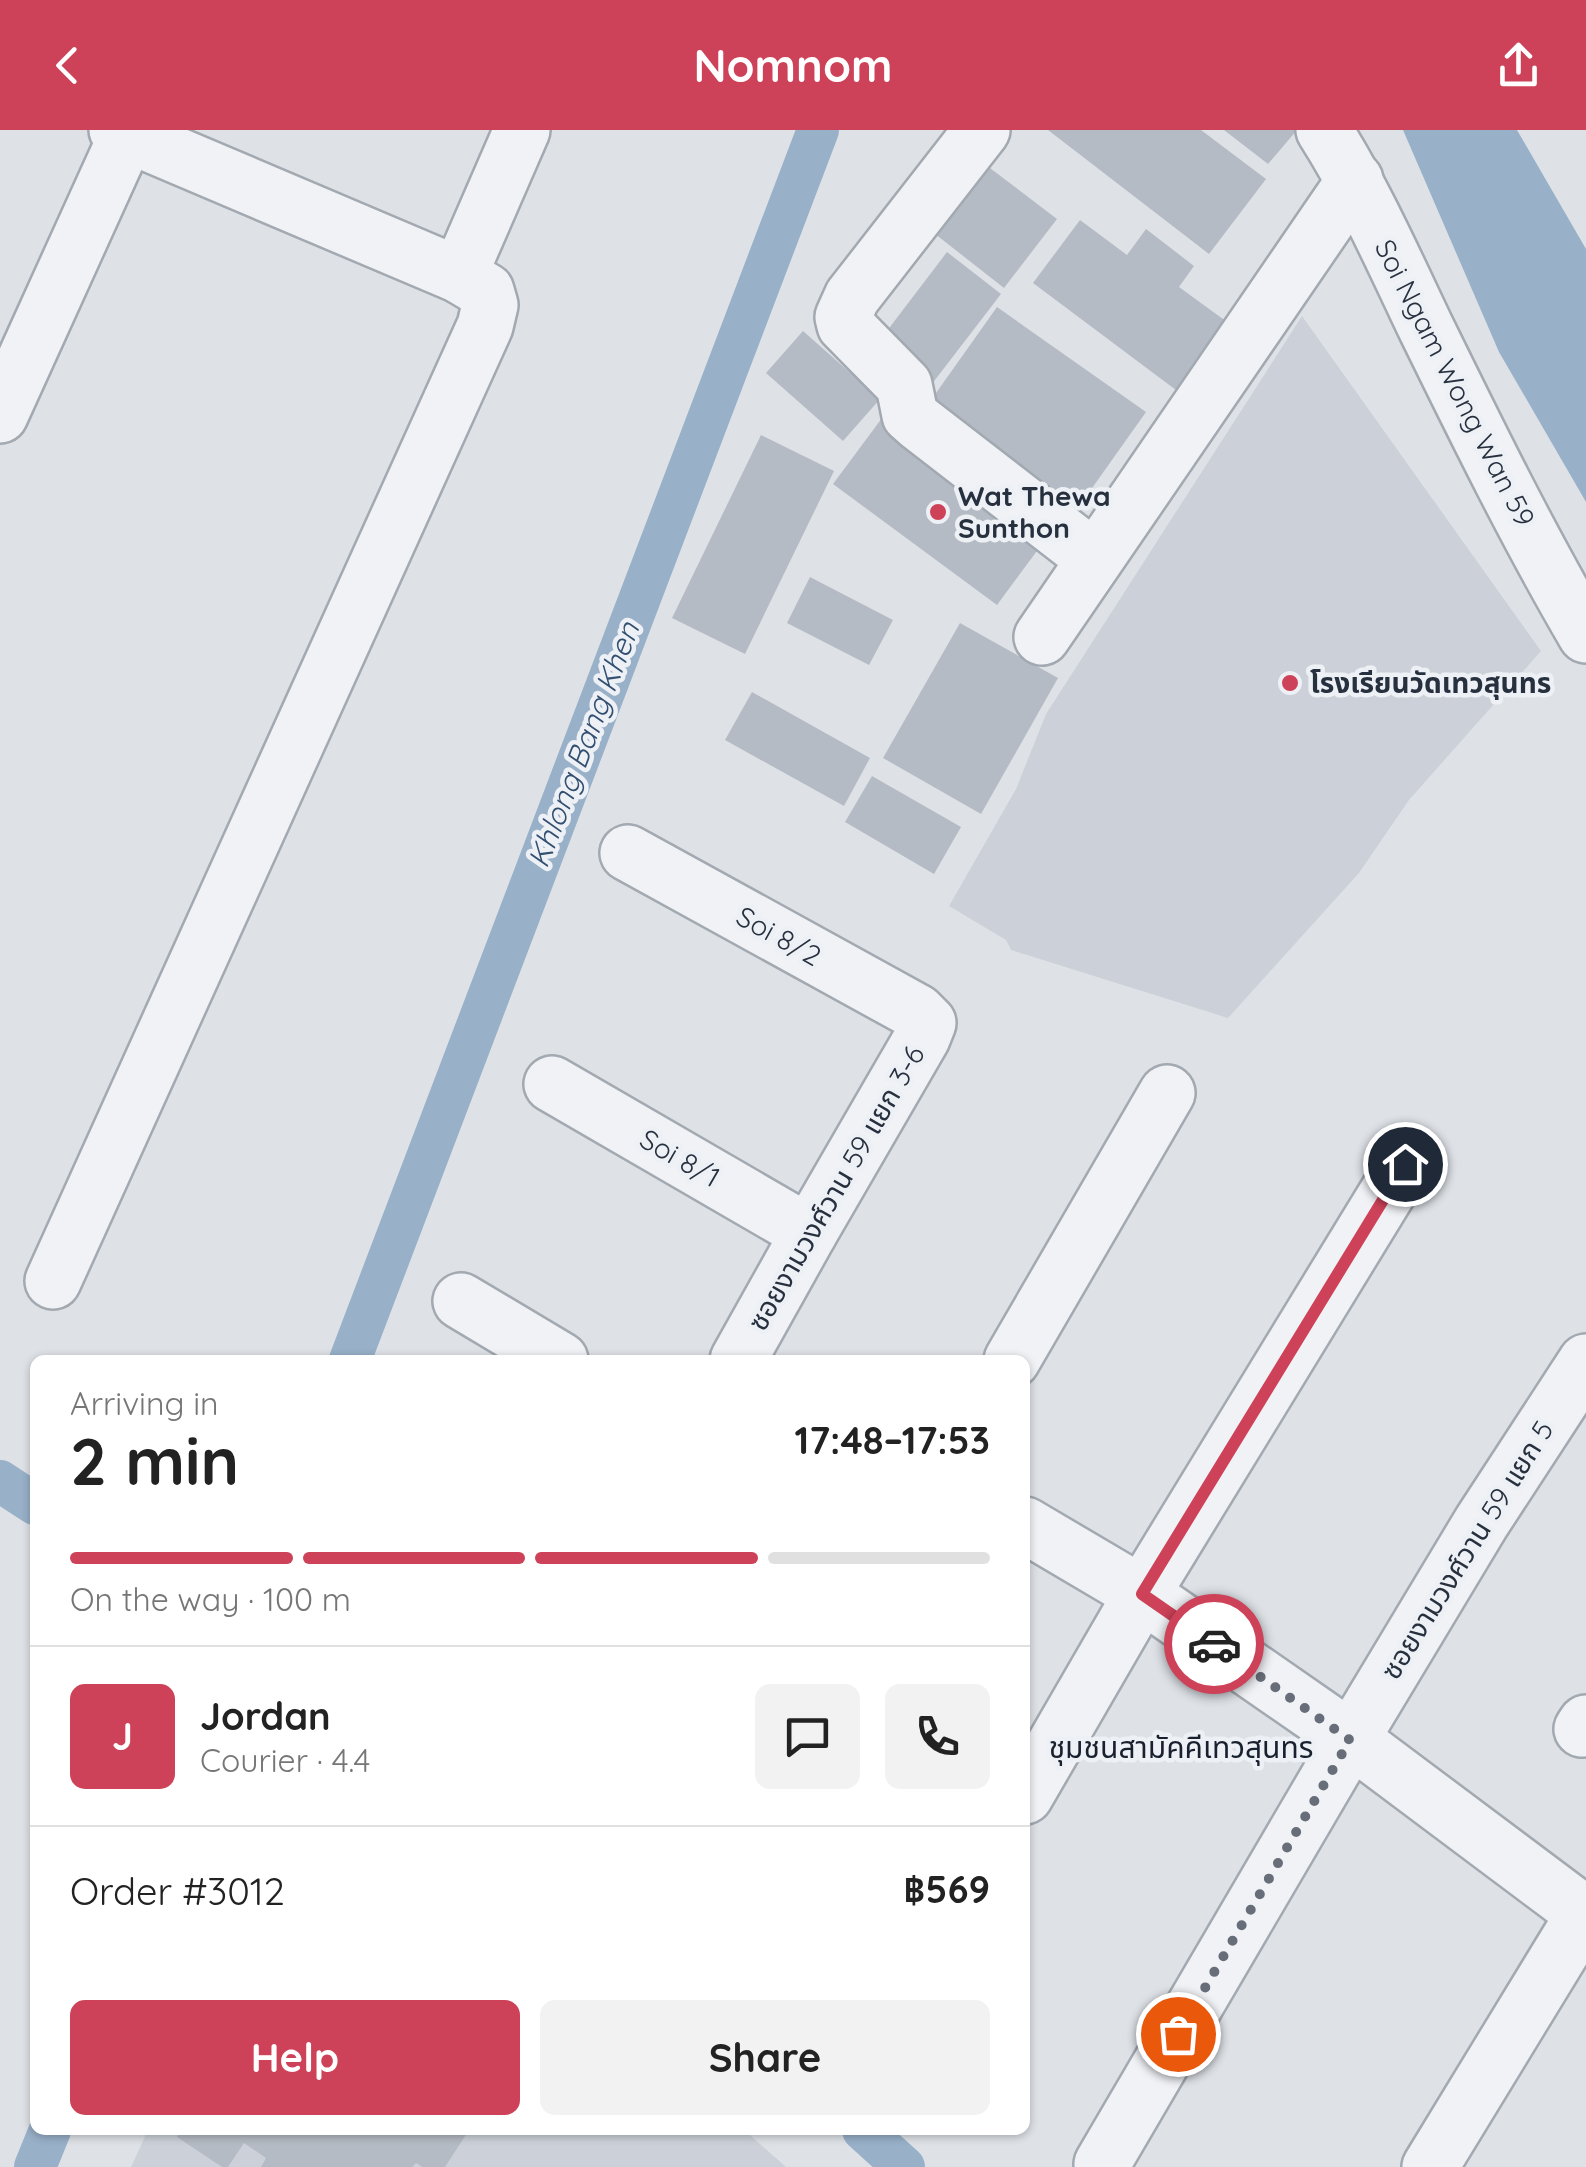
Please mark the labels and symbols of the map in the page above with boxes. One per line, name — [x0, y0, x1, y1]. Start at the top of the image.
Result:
street label: Soi Ngam Wong Wan 59 — [1368, 233, 1543, 532]
place label: Wat Thewa Sunthon — [958, 478, 1111, 545]
marker: Wat Thewa Sunthon — [927, 501, 949, 523]
water label: Khlong Bang Khen — [519, 616, 648, 873]
place label: โรงเรียนวัดเทวสุนทร — [1310, 665, 1551, 700]
marker: โรงเรียนวัดเทวสุนทร — [1279, 672, 1301, 694]
street label: Soi 8/2 — [731, 898, 828, 973]
street label: ซอยงามวงศ์วาน 59 แยก 3-6 — [740, 1039, 932, 1337]
street label: Soi 8/1 — [634, 1121, 726, 1194]
pin — [1363, 1122, 1448, 1207]
street label: ซอยงามวงศ์วาน 59 แยก 5 — [1373, 1414, 1560, 1685]
courier — [1164, 1594, 1264, 1694]
district label: ชุมชนสามัคคีเทวสุนทร — [1049, 1728, 1313, 1766]
pin — [1136, 1992, 1221, 2077]

